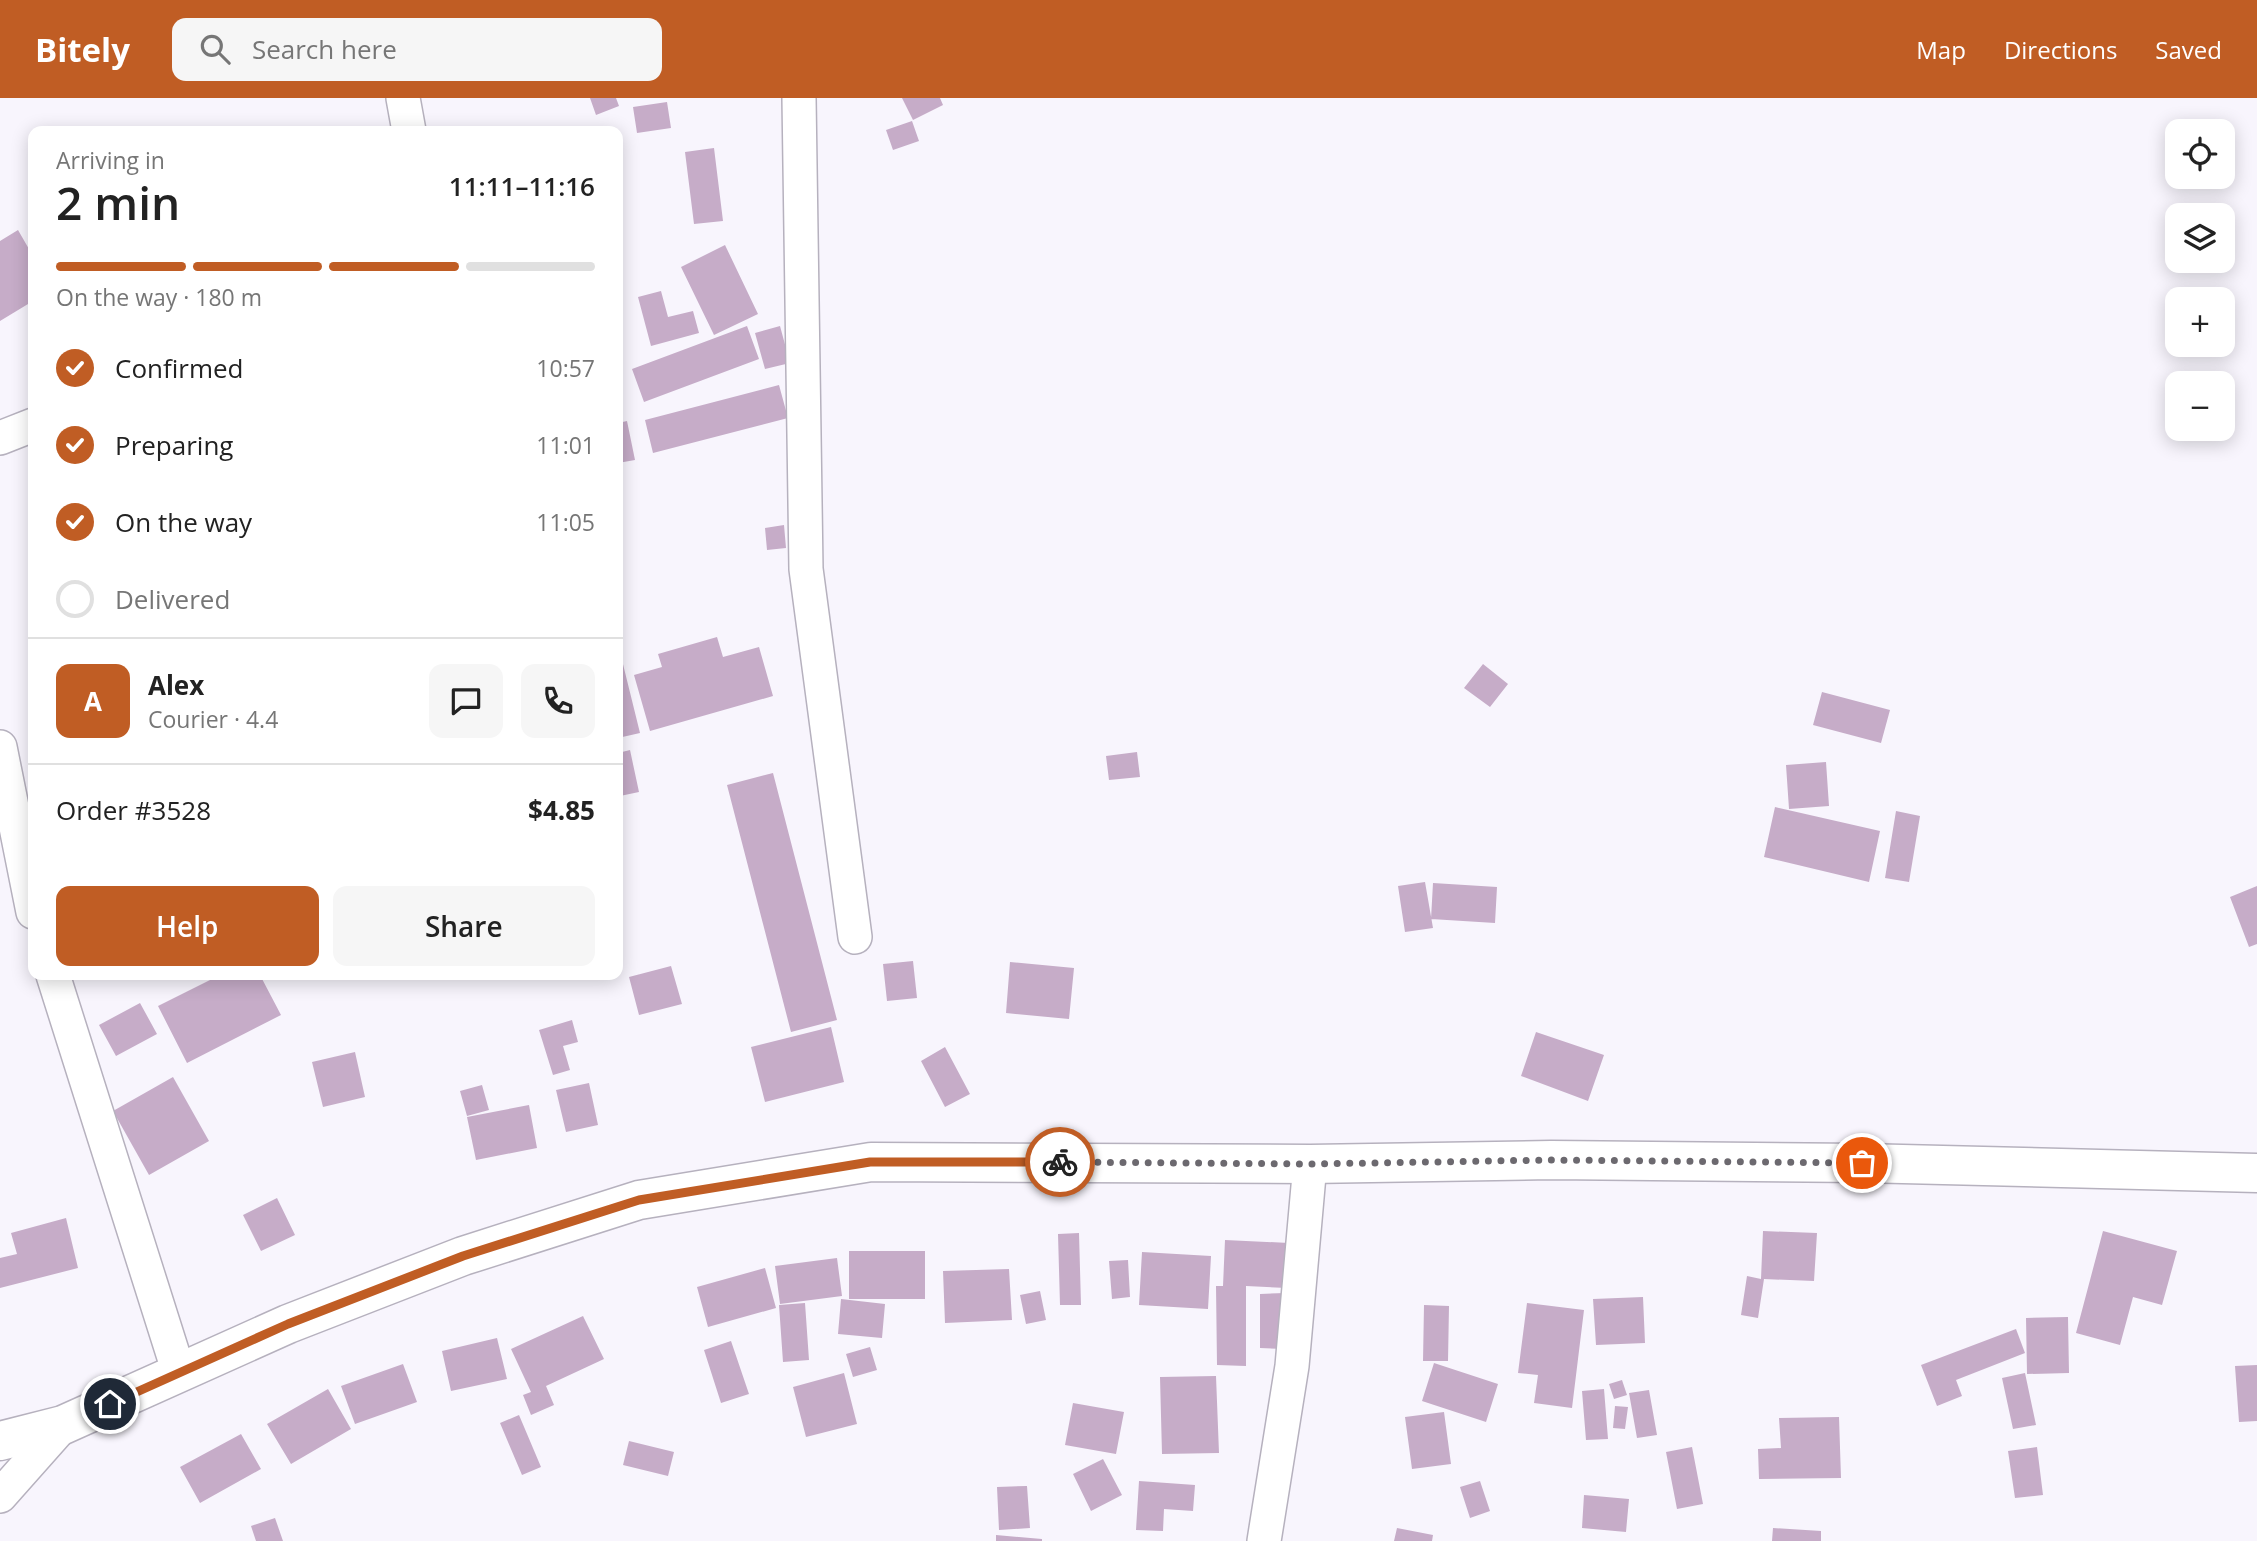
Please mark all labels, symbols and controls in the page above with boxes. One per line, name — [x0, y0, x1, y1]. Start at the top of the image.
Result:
search box — [172, 18, 662, 81]
text: Bitely — [35, 27, 130, 72]
icon: search — [196, 30, 234, 68]
text: Search here — [252, 31, 397, 67]
text: Map — [1916, 33, 1966, 66]
text: Directions — [2004, 33, 2117, 66]
text: Saved — [2155, 33, 2222, 66]
map controls — [2165, 119, 2235, 441]
button: locate — [2165, 119, 2235, 189]
text: Arriving in — [56, 144, 165, 176]
text: 11:11–11:16 — [449, 168, 595, 204]
text: 2 min — [56, 171, 180, 233]
button: layers — [2165, 203, 2235, 273]
text: On the way · 180 m — [56, 281, 262, 313]
button: + — [2165, 287, 2235, 357]
icon: check — [56, 349, 94, 387]
text: Confirmed — [115, 350, 243, 386]
text: 10:57 — [536, 352, 595, 384]
button: − — [2165, 371, 2235, 441]
icon: check — [56, 426, 94, 464]
text: Preparing — [115, 427, 233, 463]
text: 11:01 — [536, 429, 595, 461]
icon: check — [56, 503, 94, 541]
text: On the way — [115, 504, 252, 540]
text: 11:05 — [536, 506, 595, 538]
text: Delivered — [115, 581, 230, 617]
button: chat — [429, 664, 503, 738]
button: phone — [521, 664, 595, 738]
text: Alex — [148, 667, 204, 703]
text: A — [84, 683, 102, 719]
text: Courier · 4.4 — [148, 703, 278, 735]
text: Order #3528 — [56, 792, 211, 828]
text: $4.85 — [528, 792, 595, 828]
button: Help — [56, 886, 319, 966]
button: Share — [333, 886, 595, 966]
courier — [1025, 1127, 1095, 1197]
pin — [1832, 1133, 1892, 1193]
icon: bike — [1041, 1143, 1079, 1181]
icon: bag — [1843, 1144, 1881, 1182]
pin — [80, 1374, 140, 1434]
icon: home — [91, 1385, 129, 1423]

